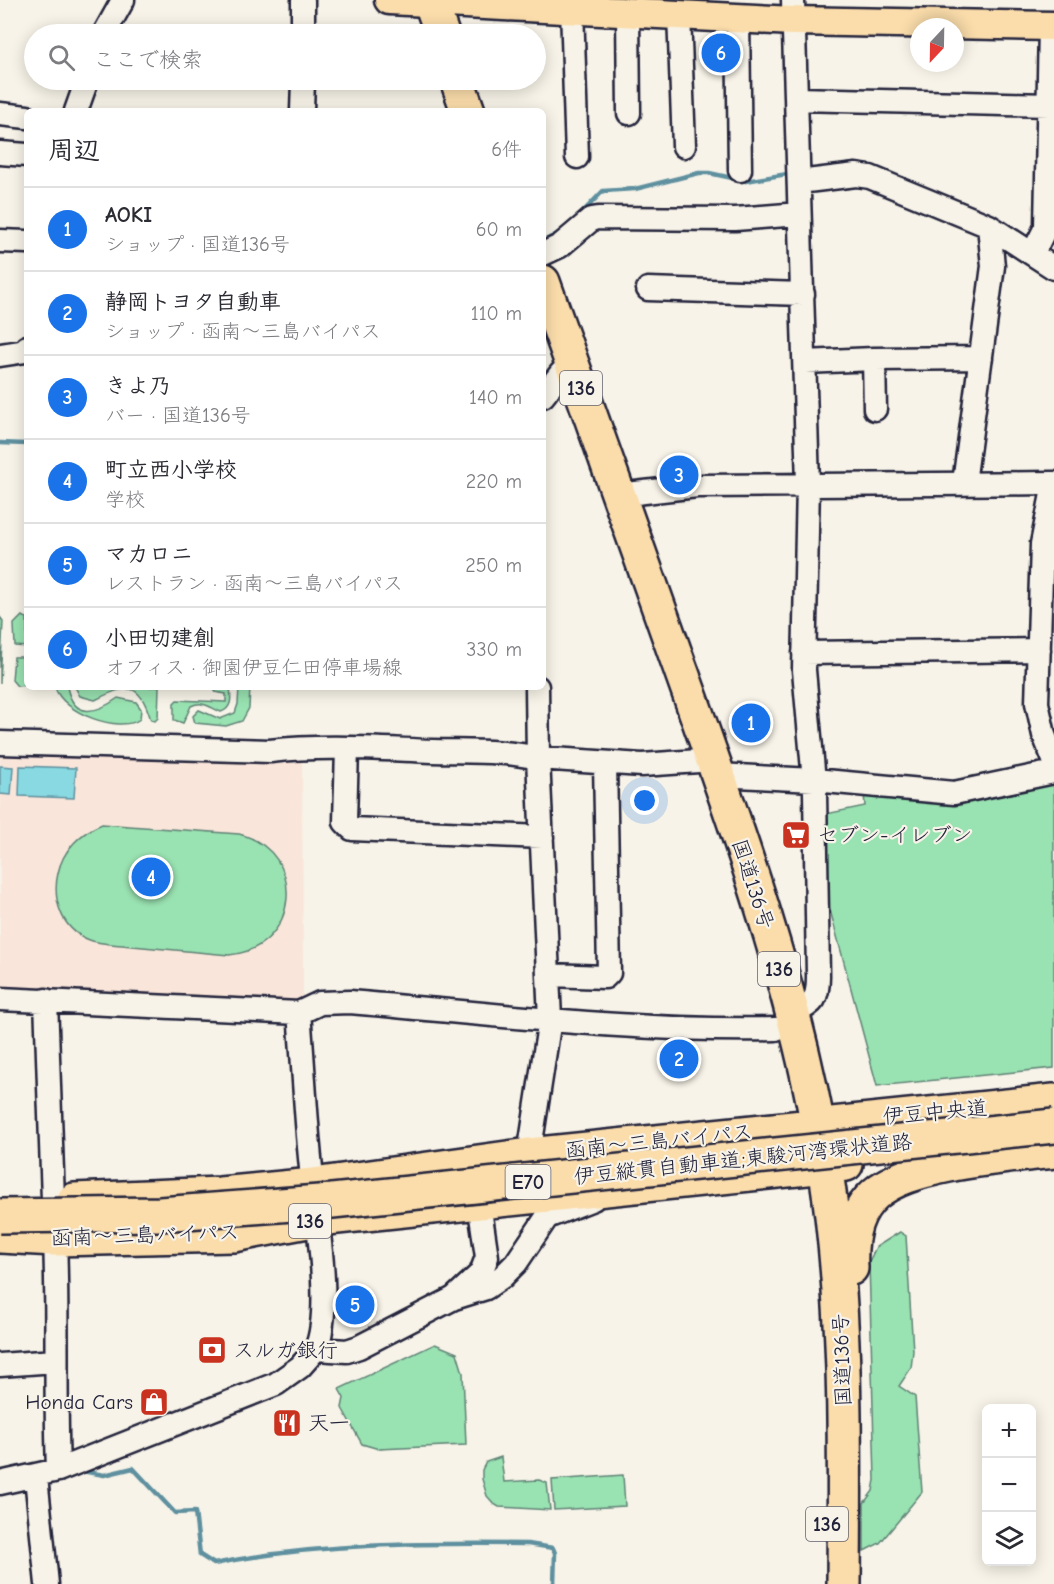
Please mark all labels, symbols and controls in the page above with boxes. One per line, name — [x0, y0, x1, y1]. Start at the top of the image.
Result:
north arrow — [910, 18, 964, 72]
search box — [24, 24, 546, 90]
pin: 6 — [702, 31, 740, 76]
icon: search — [45, 41, 78, 74]
text: ここで検索 — [93, 47, 203, 73]
text: 周辺 — [48, 136, 100, 166]
text: 6件 — [491, 138, 522, 161]
text: AOKI — [105, 202, 152, 228]
text: 1 — [64, 218, 71, 241]
text: 60 m — [476, 218, 522, 241]
text: ショップ · 国道136号 — [105, 233, 290, 256]
text: 静岡トヨタ自動車 — [105, 289, 281, 315]
text: 2 — [63, 302, 72, 325]
text: 110 m — [471, 302, 522, 325]
text: ショップ · 函南～三島バイパス — [105, 320, 381, 343]
road number: 136 — [560, 371, 602, 405]
text: きよ乃 — [105, 373, 171, 399]
text: 3 — [63, 386, 72, 409]
text: 140 m — [469, 386, 522, 409]
text: バー · 国道136号 — [105, 404, 251, 427]
pin: 3 — [660, 452, 698, 498]
text: 町立西小学校 — [105, 457, 237, 483]
text: 4 — [63, 470, 72, 493]
text: 220 m — [466, 470, 522, 493]
text: 学校 — [105, 488, 145, 511]
text: マカロニ — [105, 541, 193, 567]
text: 5 — [62, 554, 73, 577]
text: 250 m — [465, 554, 522, 577]
text: レストラン · 函南～三島バイパス — [105, 572, 403, 595]
text: 小田切建創 — [105, 625, 215, 651]
text: 6 — [62, 638, 73, 661]
text: 330 m — [466, 638, 522, 661]
text: オフィス · 御園伊豆仁田停車場線 — [105, 656, 402, 679]
pin: 1 — [732, 700, 771, 746]
your location — [630, 786, 659, 815]
supermarket icon: セブン-イレブン — [780, 819, 812, 851]
place label: セブン-イレブン — [817, 823, 972, 847]
street label: 国道136号 — [727, 836, 779, 932]
pin: 4 — [132, 854, 170, 900]
road number: 136 — [758, 952, 800, 986]
pin: 2 — [660, 1036, 698, 1082]
street label: 伊豆中央道 — [882, 1095, 988, 1129]
street label: 函南～三島バイパス — [564, 1119, 754, 1163]
street label: 伊豆縦貫自動車道;東駿河湾環状道路 — [573, 1129, 913, 1189]
road number: E70 — [506, 1165, 550, 1199]
road number: 136 — [289, 1204, 331, 1238]
street label: 函南～三島バイパス — [50, 1220, 240, 1250]
pin: 5 — [336, 1282, 374, 1328]
street label: 国道136号 — [828, 1313, 856, 1407]
bank icon: スルガ銀行 — [196, 1334, 228, 1366]
place label: スルガ銀行 — [233, 1338, 338, 1362]
shop icon: Honda Cars — [138, 1386, 170, 1418]
place label: Honda Cars — [25, 1390, 133, 1414]
map controls — [982, 1404, 1036, 1566]
button: + — [982, 1404, 1036, 1458]
restaurant icon: 天一 — [271, 1407, 303, 1439]
place label: 天一 — [308, 1411, 350, 1435]
button: − — [982, 1458, 1036, 1512]
road number: 136 — [806, 1507, 848, 1541]
button: layers — [982, 1512, 1036, 1566]

